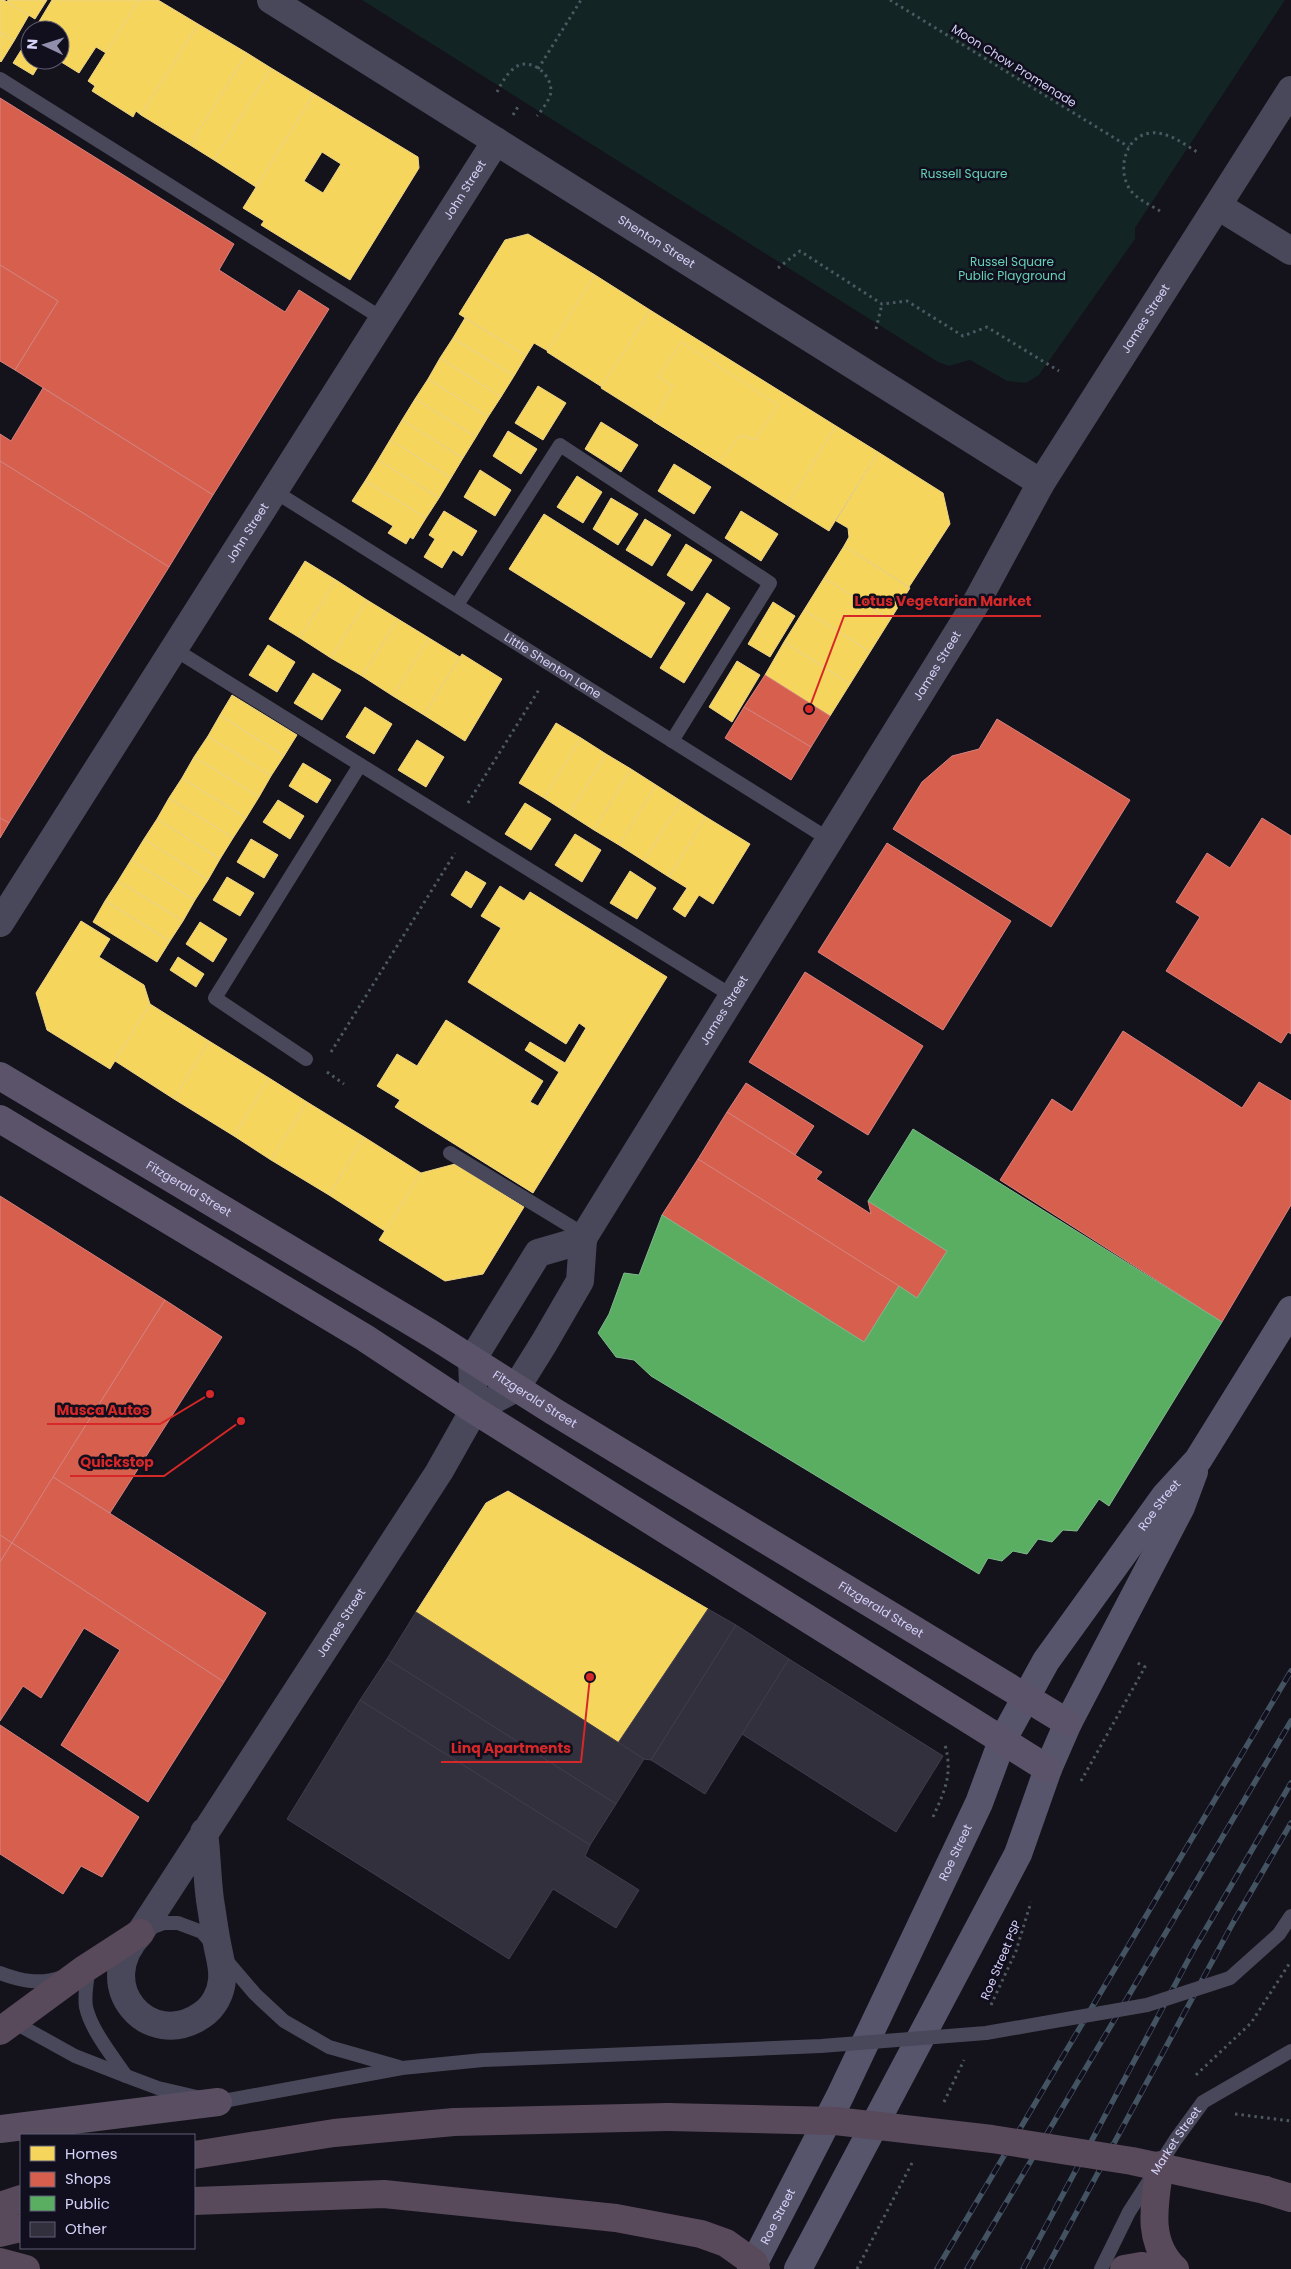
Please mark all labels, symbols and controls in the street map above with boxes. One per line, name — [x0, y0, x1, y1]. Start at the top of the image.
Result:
north arrow — [20, 20, 70, 70]
street label: Moon Chow Promenade — [948, 20, 1080, 111]
text: N — [22, 38, 42, 50]
street label: John Street — [439, 157, 490, 223]
park label: Russell Square — [921, 165, 1007, 182]
street label: Shenton Street — [615, 211, 699, 272]
park label: Russel Square Public Playground — [958, 253, 1066, 284]
street label: James Street — [1117, 281, 1173, 356]
street label: John Street — [222, 499, 272, 566]
callout: Lotus Vegetarian Market — [844, 587, 1041, 616]
text: Lotus Vegetarian Market — [854, 591, 1032, 611]
street label: James Street — [909, 627, 965, 704]
street label: Little Shenton Lane — [501, 629, 605, 702]
street label: James Street — [696, 972, 752, 1048]
street label: Fitzgerald Street — [143, 1156, 235, 1220]
street label: Fitzgerald Street — [490, 1366, 580, 1432]
callout: Musca Autos — [47, 1395, 160, 1424]
text: Musca Autos — [56, 1400, 150, 1420]
callout: Quickstop — [70, 1447, 164, 1476]
text: Quickstop — [80, 1452, 154, 1472]
street label: Roe Street — [1134, 1475, 1184, 1534]
street label: Fitzgerald Street — [835, 1577, 927, 1642]
street label: James Street — [312, 1585, 369, 1660]
callout: Linq Apartments — [441, 1733, 581, 1762]
text: Linq Apartments — [451, 1738, 571, 1758]
street label: Roe Street — [934, 1821, 976, 1883]
street label: Roe Street PSP — [976, 1917, 1025, 2002]
street label: Market Street — [1146, 2103, 1205, 2178]
legend — [20, 2134, 195, 2249]
text: Homes — [65, 2143, 118, 2164]
text: Shops — [65, 2168, 111, 2189]
street label: Roe Street — [756, 2185, 799, 2247]
text: Public — [65, 2193, 110, 2214]
text: Other — [65, 2218, 107, 2239]

